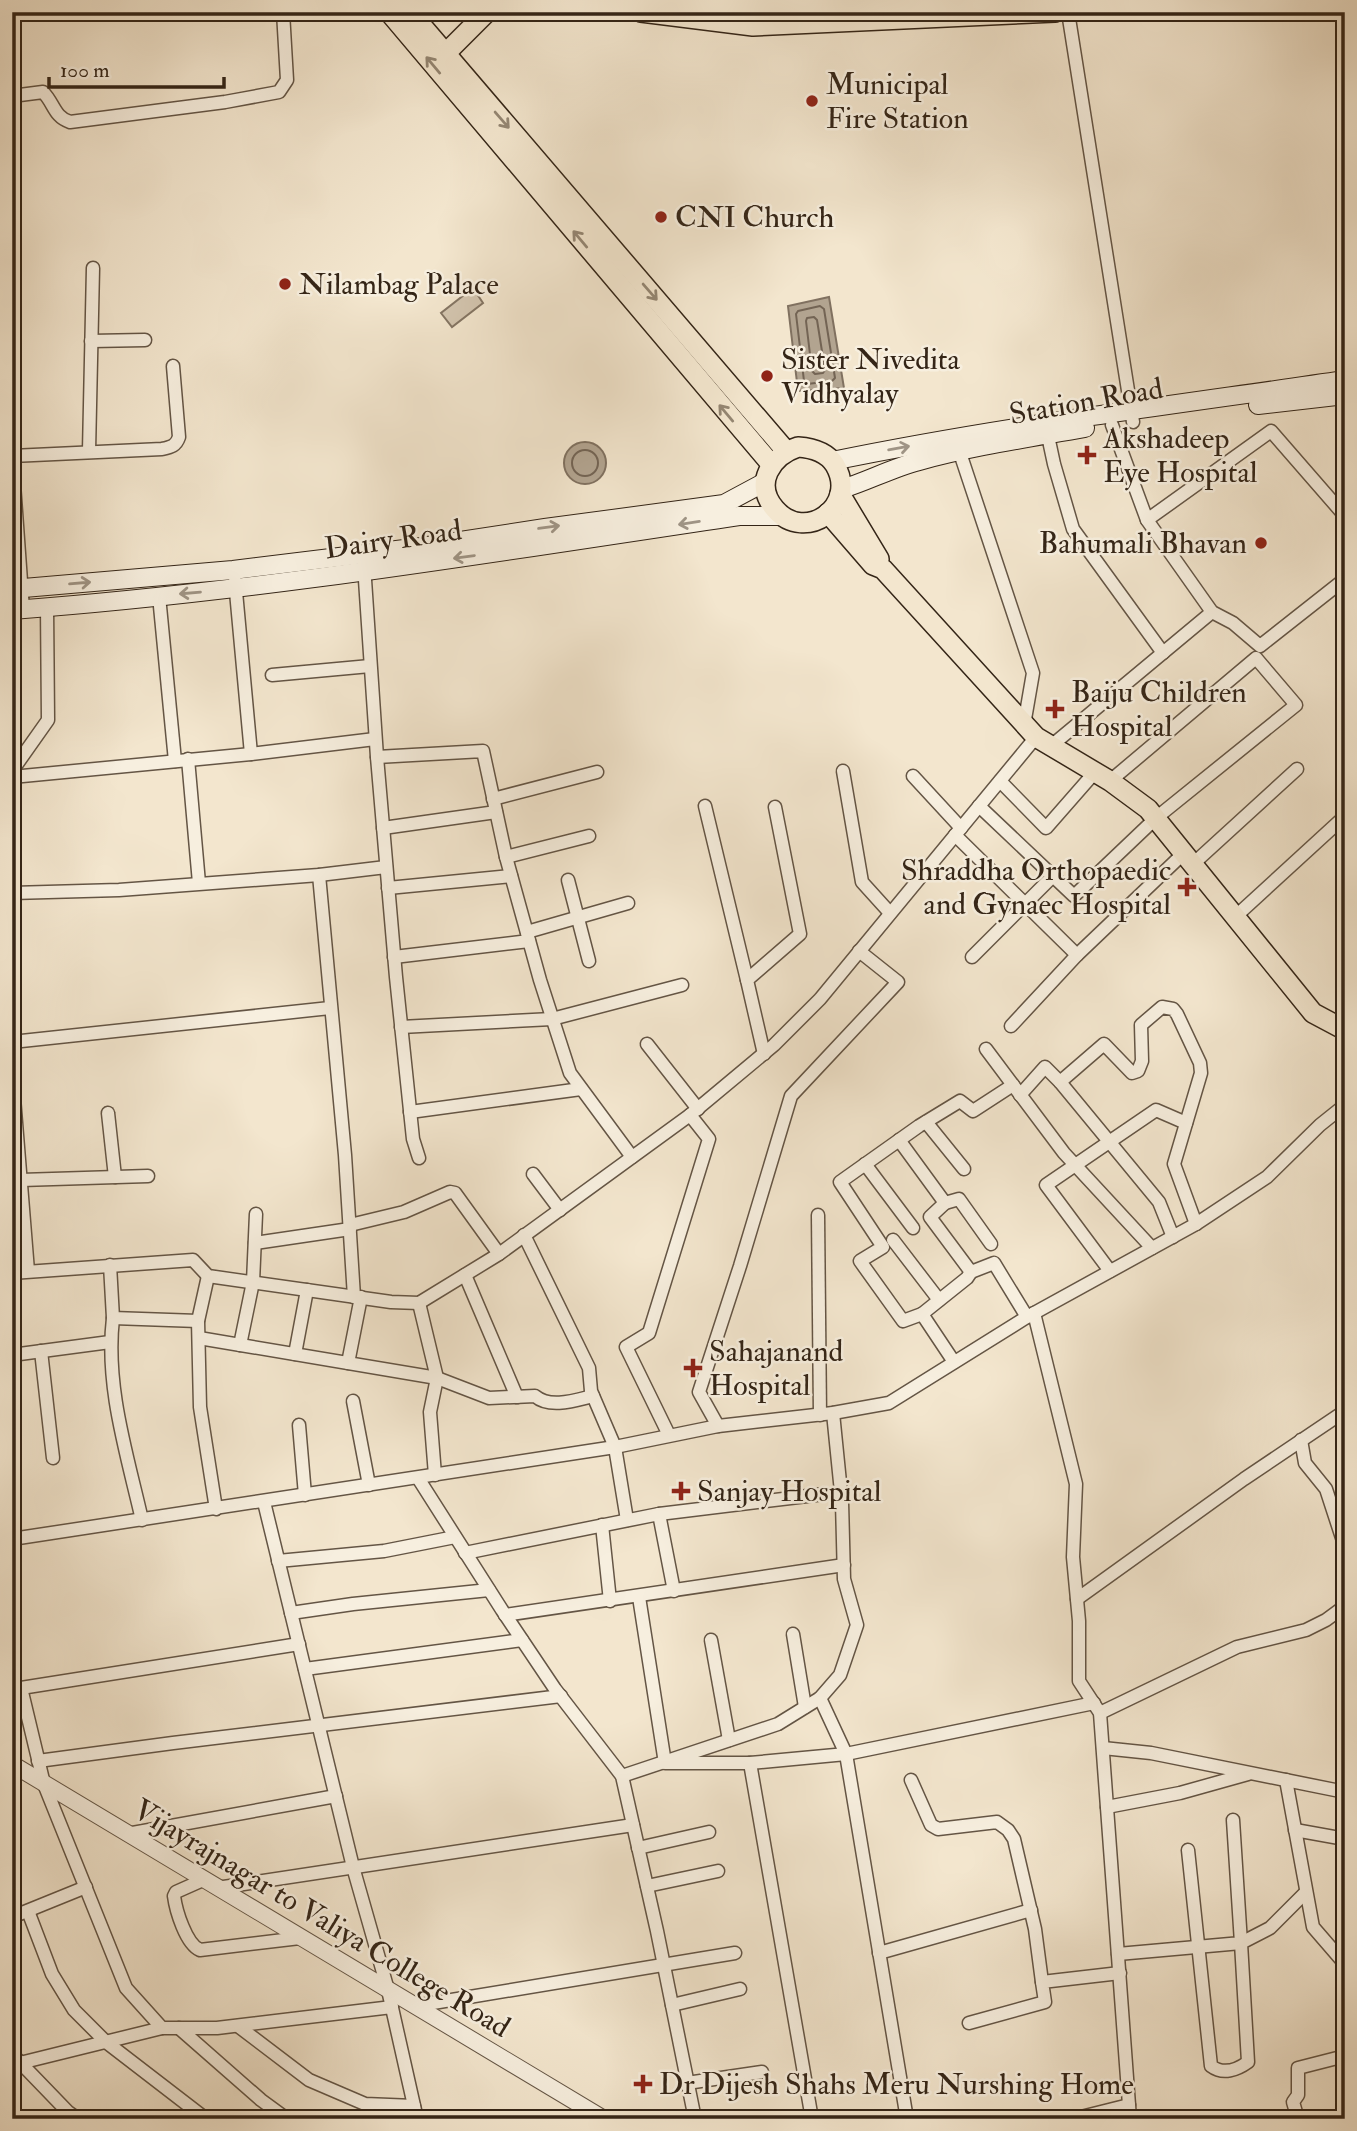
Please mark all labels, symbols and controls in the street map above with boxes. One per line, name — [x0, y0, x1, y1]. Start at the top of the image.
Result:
scale bar — [49, 46, 224, 90]
one-way arrow — [425, 56, 441, 74]
text: 100 m — [60, 57, 110, 84]
place label: Municipal Fire Station — [826, 66, 969, 137]
marker: Municipal Fire Station — [804, 93, 820, 109]
one-way arrow — [494, 111, 510, 129]
place label: CNI Church — [675, 199, 834, 236]
marker: CNI Church — [653, 209, 669, 225]
one-way arrow — [572, 230, 588, 248]
place label: Nilambag Palace — [299, 266, 499, 303]
marker: Nilambag Palace — [277, 276, 293, 292]
one-way arrow — [642, 283, 658, 301]
place label: Sister Nivedita Vidhyalay — [781, 341, 961, 412]
marker: Sister Nivedita Vidhyalay — [759, 368, 775, 384]
street label: Station Road — [1006, 370, 1166, 433]
one-way arrow — [718, 404, 734, 422]
place label: Akshadeep Eye Hospital — [1102, 420, 1258, 491]
one-way arrow — [887, 441, 910, 454]
marker: Akshadeep Eye Hospital — [1077, 445, 1097, 465]
street label: Dairy Road — [322, 512, 464, 567]
one-way arrow — [678, 517, 701, 530]
one-way arrow — [537, 521, 560, 534]
place label: Bahumali Bhavan — [1039, 525, 1247, 562]
marker: Bahumali Bhavan — [1253, 535, 1269, 551]
one-way arrow — [453, 551, 476, 564]
one-way arrow — [68, 576, 91, 589]
one-way arrow — [179, 587, 202, 600]
place label: Baiju Children Hospital — [1071, 674, 1247, 745]
marker: Baiju Children Hospital — [1045, 699, 1065, 719]
place label: Shraddha Orthopaedic and Gynaec Hospital — [901, 852, 1171, 923]
marker: Shraddha Orthopaedic and Gynaec Hospital — [1177, 877, 1197, 897]
place label: Sahajanand Hospital — [709, 1333, 844, 1404]
marker: Sahajanand Hospital — [683, 1358, 703, 1378]
place label: Sanjay Hospital — [697, 1473, 882, 1510]
marker: Sanjay Hospital — [671, 1481, 691, 1501]
street label: Vijayrajnagar to Valiya College Road — [127, 1791, 517, 2046]
place label: Dr Dijesh Shahs Meru Nurshing Home — [659, 2066, 1134, 2103]
marker: Dr Dijesh Shahs Meru Nurshing Home — [633, 2074, 653, 2094]

